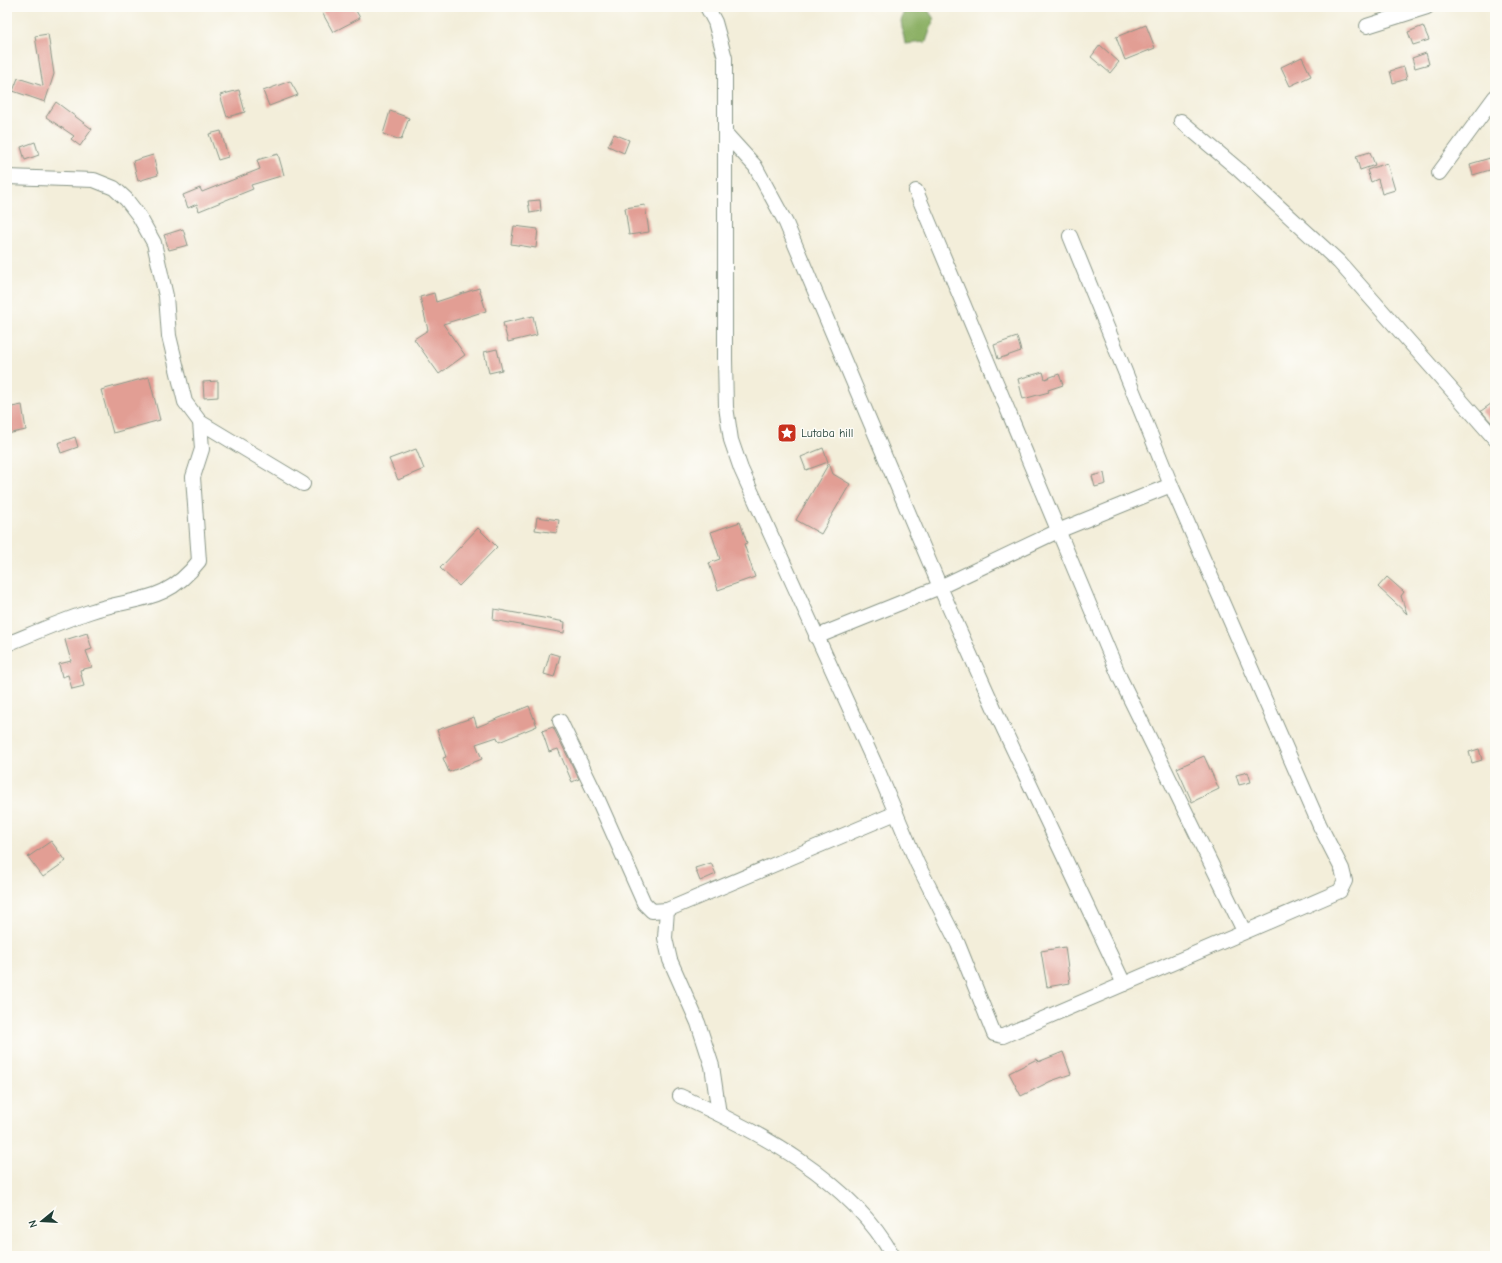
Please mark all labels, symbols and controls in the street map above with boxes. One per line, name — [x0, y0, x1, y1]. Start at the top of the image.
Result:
place icon: Lutaba hill — [776, 422, 798, 444]
place label: Lutaba hill — [801, 426, 853, 440]
north arrow — [22, 1201, 62, 1241]
text: N — [26, 1219, 40, 1229]

